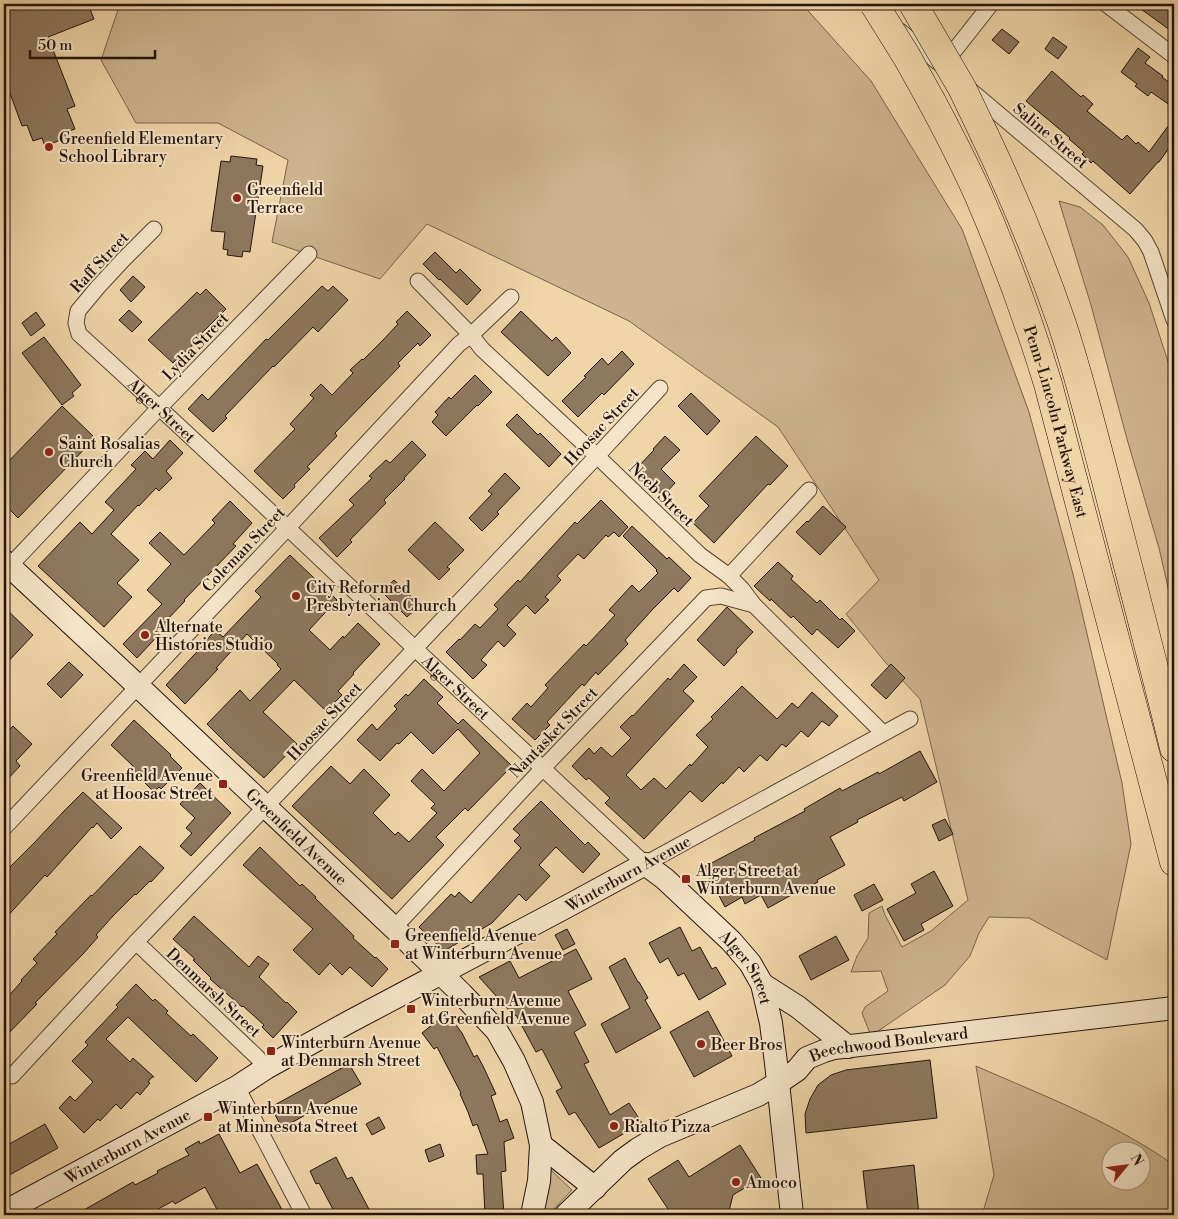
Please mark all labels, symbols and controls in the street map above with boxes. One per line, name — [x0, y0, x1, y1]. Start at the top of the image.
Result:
scale bar — [30, 28, 155, 60]
text: 50 m — [38, 36, 72, 55]
street label: Saline Street — [1009, 99, 1092, 173]
place label: Greenfield Elementary School Library — [59, 129, 223, 167]
marker: Greenfield Elementary School Library — [43, 141, 55, 153]
place label: Greenfield Terrace — [247, 180, 323, 218]
marker: Greenfield Terrace — [231, 192, 243, 204]
street label: Raff Street — [66, 228, 133, 298]
street label: Lydia Street — [158, 308, 233, 385]
street label: Penn-Lincoln Parkway East — [1019, 323, 1092, 521]
street label: Alger Street — [122, 374, 200, 447]
street label: Hoosac Street — [560, 383, 644, 470]
place label: Saint Rosalias Church — [59, 434, 160, 472]
marker: Saint Rosalias Church — [43, 446, 55, 458]
street label: Neeb Street — [624, 458, 699, 531]
street label: Coleman Street — [198, 503, 290, 597]
place label: City Reformed Presbyterian Church — [306, 578, 457, 616]
marker: City Reformed Presbyterian Church — [290, 590, 302, 602]
place label: Alternate Histories Studio — [154, 617, 273, 655]
marker: Alternate Histories Studio — [139, 629, 151, 641]
street label: Alger Street — [417, 651, 494, 724]
street label: Hoosac Street — [283, 678, 367, 765]
street label: Nantasket Street — [505, 683, 602, 782]
place label: Greenfield Avenue at Hoosac Street — [81, 766, 213, 804]
marker: Greenfield Avenue at Hoosac Street — [217, 778, 229, 790]
street label: Greenfield Avenue — [241, 784, 351, 890]
street label: Winterburn Avenue — [561, 831, 695, 917]
place label: Alger Street at Winterburn Avenue — [695, 861, 836, 899]
marker: Alger Street at Winterburn Avenue — [680, 873, 692, 885]
place label: Greenfield Avenue at Winterburn Avenue — [405, 926, 562, 964]
street label: Alger Street — [714, 926, 775, 1007]
marker: Greenfield Avenue at Winterburn Avenue — [389, 938, 401, 950]
street label: Denmarsh Street — [162, 944, 265, 1042]
place label: Winterburn Avenue at Greenfield Avenue — [420, 991, 570, 1029]
marker: Winterburn Avenue at Greenfield Avenue — [405, 1003, 417, 1015]
street label: Beechwood Boulevard — [806, 1023, 969, 1067]
place label: Winterburn Avenue at Denmarsh Street — [280, 1033, 421, 1071]
place label: Beer Bros — [710, 1035, 783, 1055]
marker: Beer Bros — [695, 1038, 707, 1050]
marker: Winterburn Avenue at Denmarsh Street — [265, 1045, 277, 1057]
place label: Winterburn Avenue at Minnesota Street — [217, 1099, 359, 1137]
street label: Winterburn Avenue — [60, 1105, 194, 1189]
marker: Winterburn Avenue at Minnesota Street — [202, 1111, 214, 1123]
place label: Rialto Pizza — [624, 1117, 712, 1137]
marker: Rialto Pizza — [608, 1120, 620, 1132]
north arrow — [1100, 1142, 1150, 1192]
text: N — [1126, 1151, 1147, 1169]
place label: Amoco — [745, 1173, 797, 1193]
marker: Amoco — [730, 1176, 742, 1188]

